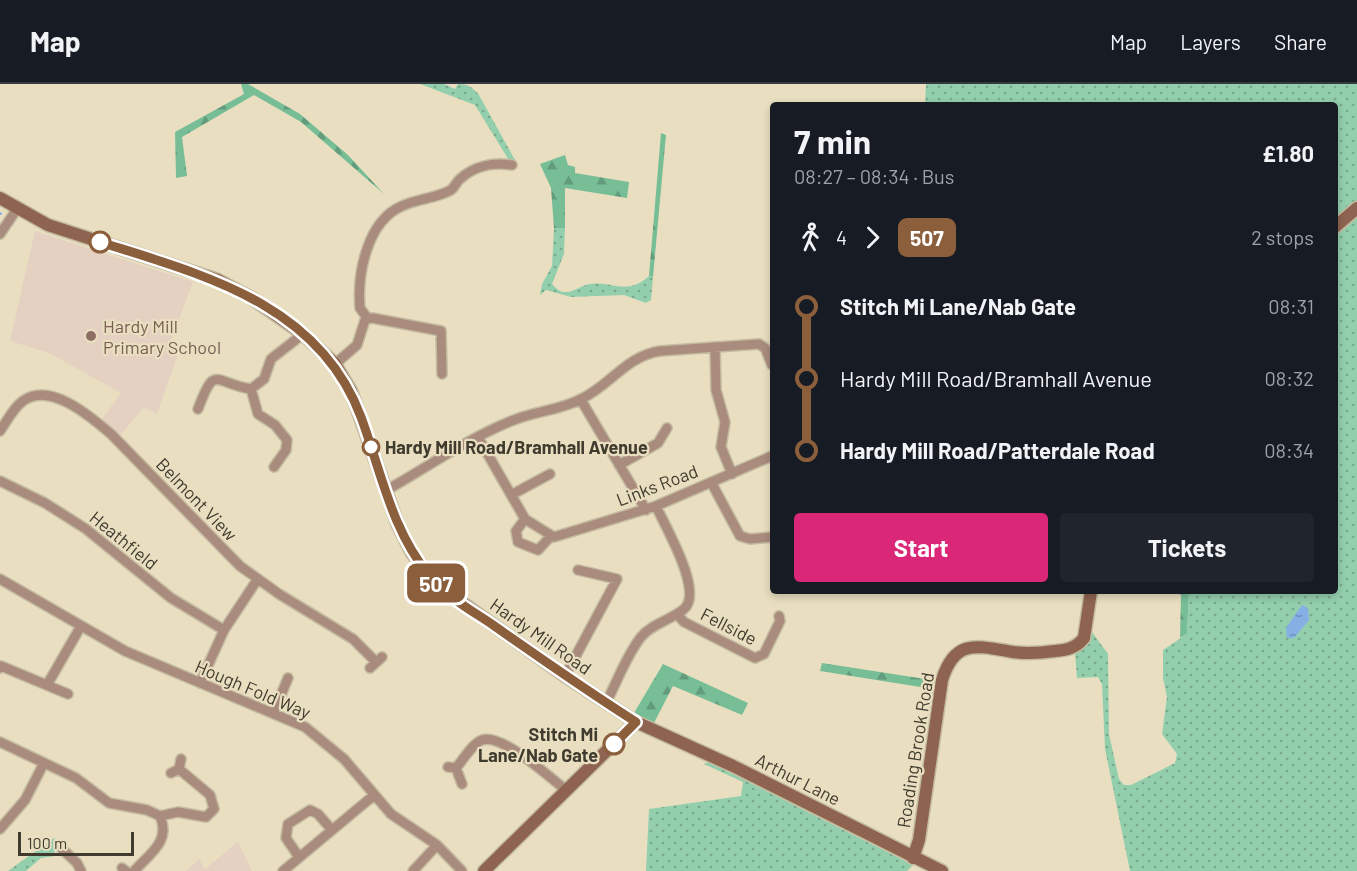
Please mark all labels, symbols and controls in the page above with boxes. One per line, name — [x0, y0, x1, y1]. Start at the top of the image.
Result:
text: Map — [30, 24, 81, 58]
text: Map — [1110, 29, 1147, 54]
text: Layers — [1180, 29, 1241, 54]
text: Share — [1274, 29, 1327, 54]
text: 7 min — [794, 121, 871, 161]
text: £1.80 — [1262, 140, 1314, 166]
text: 08:27 – 08:34 · Bus — [794, 164, 954, 188]
icon: walk — [794, 221, 827, 254]
icon: forward — [856, 221, 889, 254]
text: 4 — [836, 225, 847, 249]
text: 507 — [910, 225, 944, 250]
text: 2 stops — [1251, 225, 1314, 249]
unlabelled marker — [89, 231, 111, 253]
text: Stitch Mi Lane/Nab Gate — [840, 293, 1076, 319]
text: 08:31 — [1268, 294, 1314, 318]
place label: Hardy Mill Primary School — [103, 315, 221, 358]
marker: Hardy Mill Primary School — [84, 329, 98, 343]
text: Hardy Mill Road/Bramhall Avenue — [840, 365, 1152, 391]
text: 08:32 — [1264, 366, 1314, 390]
place label: Hardy Mill Road/Bramhall Avenue — [385, 436, 648, 458]
text: Hardy Mill Road/Patterdale Road — [840, 437, 1155, 463]
marker: Hardy Mill Road/Bramhall Avenue — [362, 438, 380, 456]
text: 08:34 — [1264, 438, 1314, 462]
street label: Belmont View — [152, 453, 242, 545]
street label: Links Road — [613, 459, 701, 511]
street label: Heathfield — [86, 506, 162, 574]
button: Start — [794, 513, 1048, 582]
button: Tickets — [1060, 513, 1314, 582]
line badge: 507 — [402, 564, 470, 602]
text: 507 — [419, 571, 453, 596]
street label: Hardy Mill Road — [486, 593, 596, 679]
street label: Fellside — [697, 603, 761, 649]
street label: Hough Fold Way — [192, 655, 314, 723]
street label: Roading Brook Road — [892, 671, 938, 829]
place label: Stitch Mi Lane/Nab Gate — [478, 723, 598, 766]
marker: Stitch Mi Lane/Nab Gate — [603, 733, 625, 755]
street label: Arthur Lane — [752, 748, 844, 810]
scale bar — [18, 829, 134, 856]
text: 100 m — [27, 833, 67, 852]

